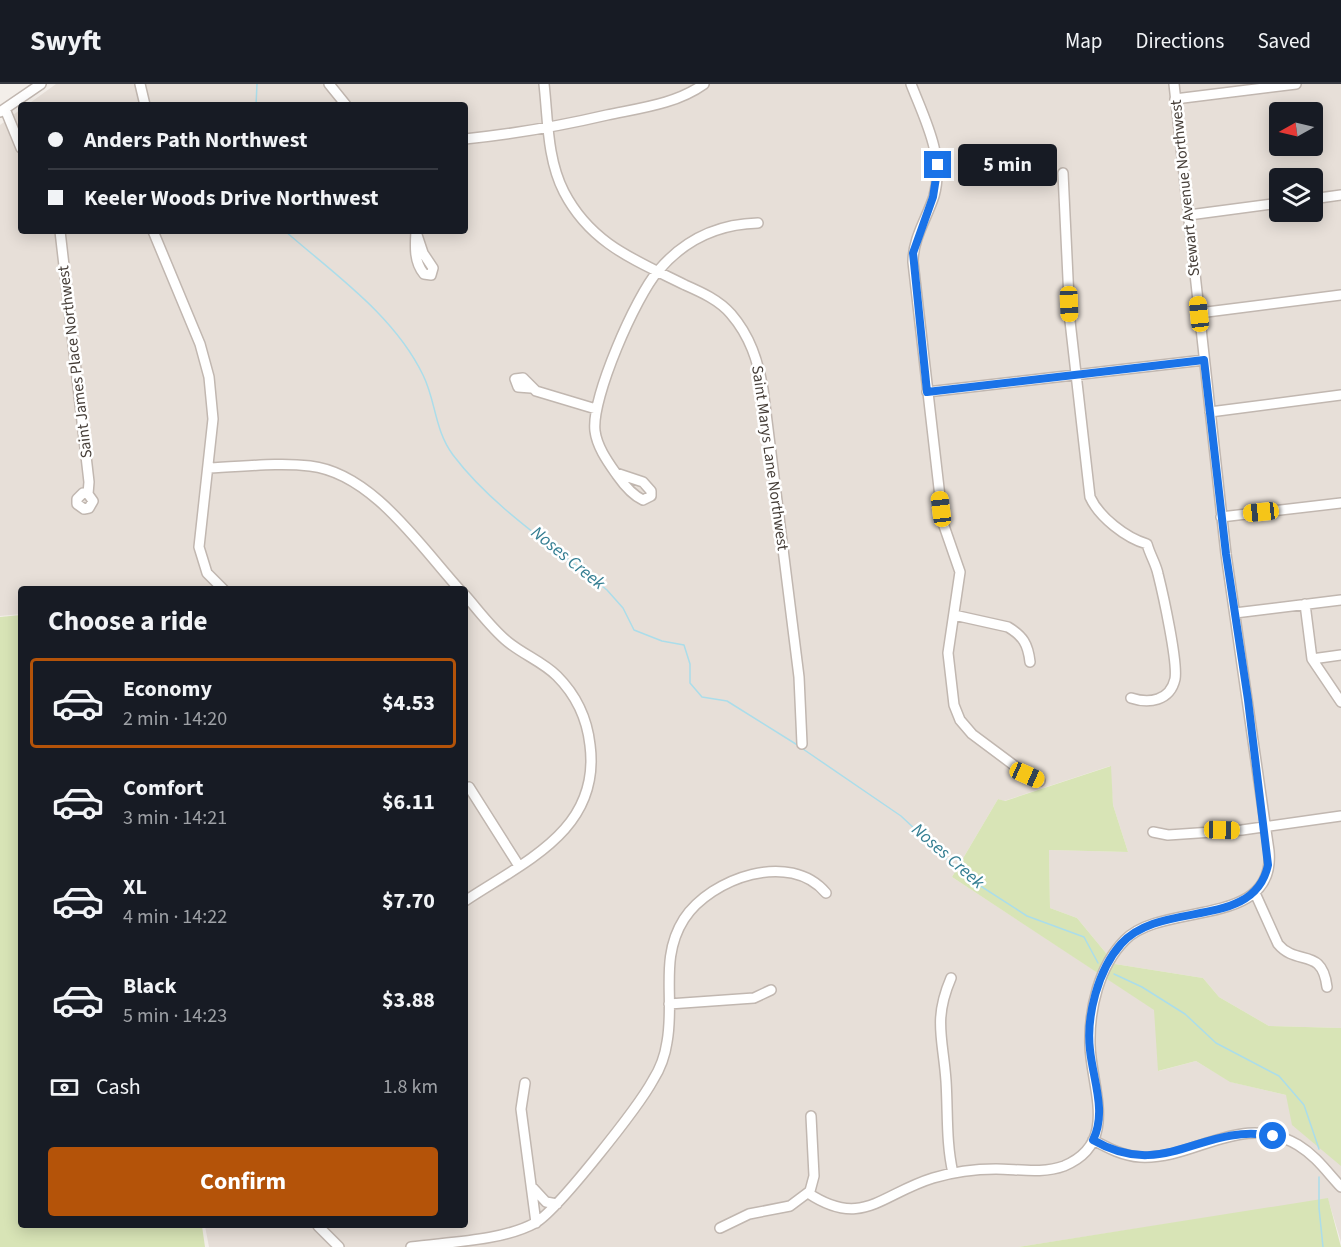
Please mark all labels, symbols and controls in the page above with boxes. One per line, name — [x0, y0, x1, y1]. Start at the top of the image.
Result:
text: Swyft — [30, 21, 101, 61]
text: Map — [1065, 26, 1103, 56]
text: Directions — [1136, 26, 1224, 56]
text: Saved — [1257, 26, 1311, 56]
street label: Stewart Avenue Northwest — [1165, 98, 1205, 277]
north arrow — [1269, 102, 1323, 156]
map controls — [1269, 102, 1323, 222]
text: Anders Path Northwest — [84, 124, 307, 156]
callout: 5 min — [959, 144, 1058, 186]
route end — [924, 151, 951, 178]
text: 5 min — [983, 151, 1032, 179]
button: layers — [1269, 168, 1323, 222]
text: Keeler Woods Drive Northwest — [84, 182, 378, 214]
street label: Saint James Place Northwest — [52, 264, 98, 460]
car — [1059, 286, 1079, 322]
car — [1188, 295, 1210, 333]
street label: Saint Marys Lane Northwest — [746, 364, 794, 552]
car — [930, 490, 952, 528]
car — [1242, 501, 1280, 523]
water label: Noses Creek — [526, 520, 611, 596]
text: Choose a ride — [48, 602, 208, 641]
text: Economy — [123, 673, 212, 705]
icon: car — [51, 676, 105, 730]
text: $4.53 — [382, 687, 435, 719]
text: 2 min · 14:20 — [123, 705, 227, 733]
car — [1007, 759, 1047, 791]
text: Comfort — [123, 772, 204, 804]
icon: car — [51, 775, 105, 829]
text: $6.11 — [382, 786, 435, 818]
text: 3 min · 14:21 — [123, 804, 227, 832]
water label: Noses Creek — [906, 817, 990, 895]
car — [1204, 821, 1240, 839]
text: XL — [123, 871, 147, 903]
icon: car — [51, 874, 105, 928]
text: $7.70 — [382, 885, 435, 917]
text: 4 min · 14:22 — [123, 903, 227, 931]
text: Black — [123, 970, 177, 1002]
icon: car — [51, 973, 105, 1027]
text: $3.88 — [382, 984, 435, 1016]
text: 5 min · 14:23 — [123, 1002, 227, 1030]
icon: cash — [48, 1071, 81, 1104]
text: Cash — [96, 1071, 141, 1103]
text: 1.8 km — [383, 1073, 438, 1101]
route start — [1259, 1122, 1286, 1149]
button: Confirm — [48, 1147, 438, 1216]

